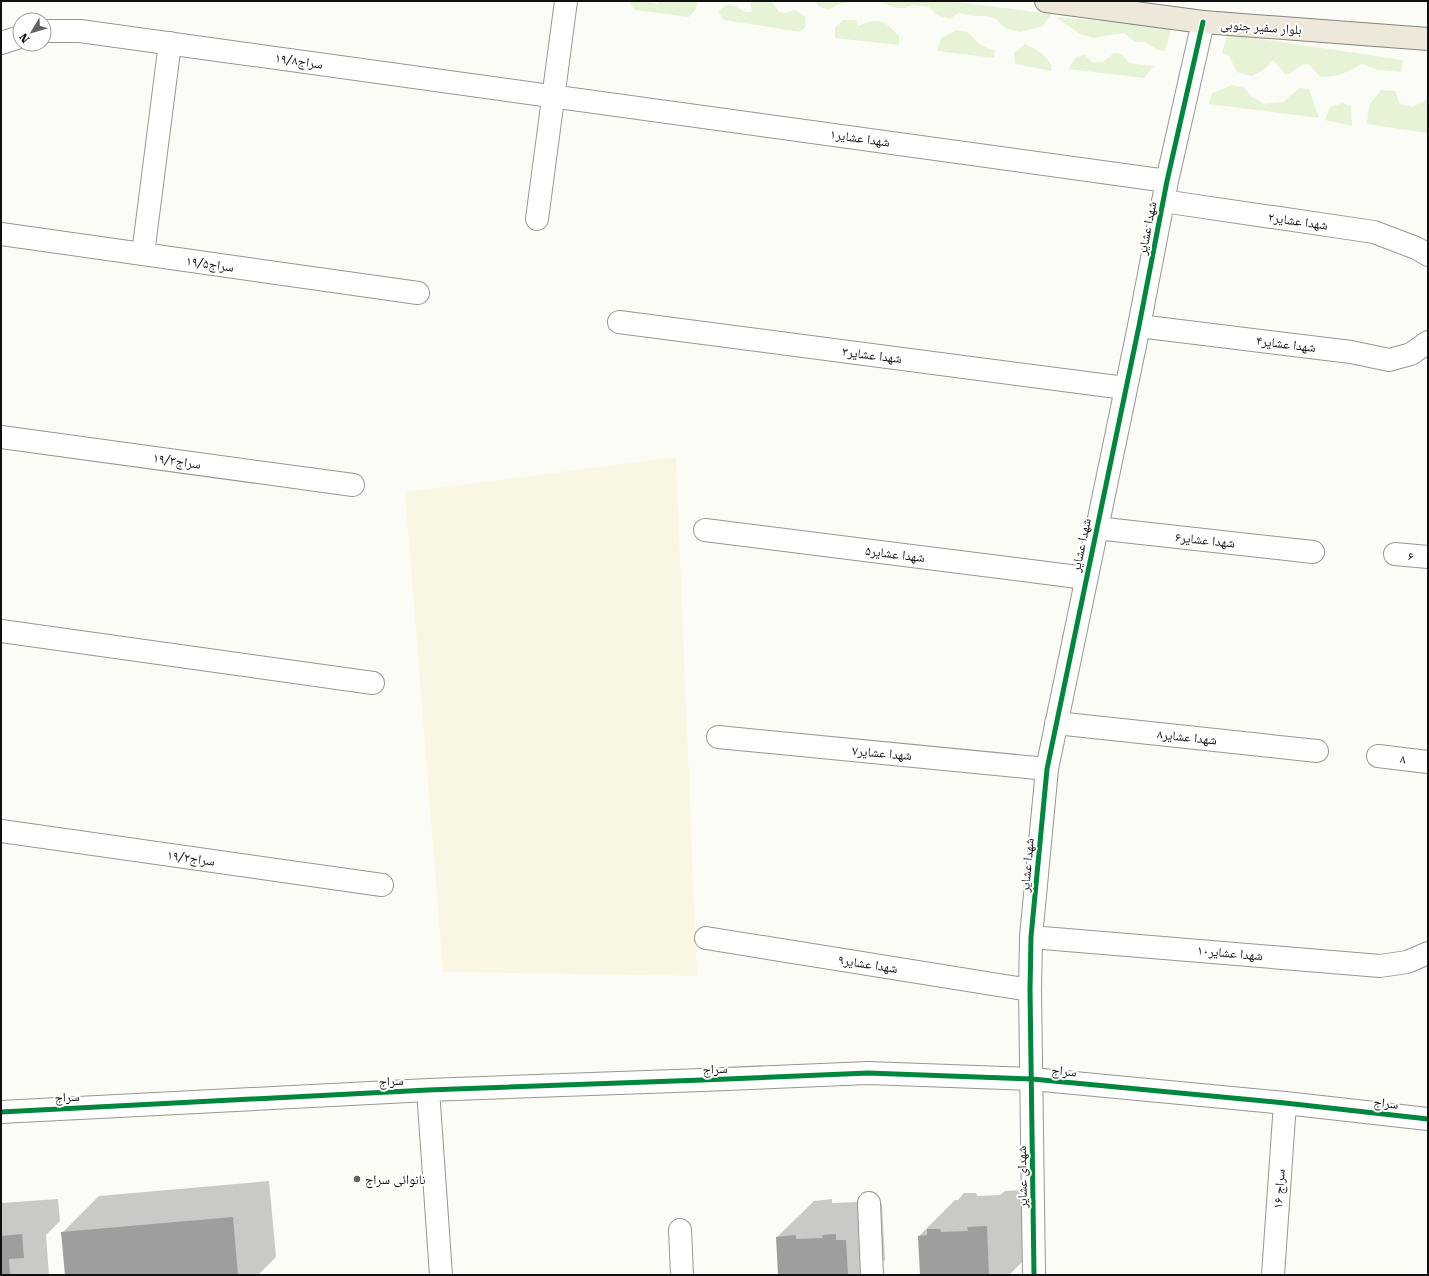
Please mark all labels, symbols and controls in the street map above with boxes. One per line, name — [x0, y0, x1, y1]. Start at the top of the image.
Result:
north arrow — [12, 12, 52, 52]
street label: بلوار سفیر جنوبی — [1220, 17, 1302, 38]
text: N — [16, 30, 32, 45]
street label: سراج۱۹/۸ — [274, 50, 324, 74]
street label: شهدا عشایر۱ — [829, 126, 891, 151]
street label: شهدا عشایر — [1134, 200, 1161, 257]
street label: شهدا عشایر۲ — [1267, 209, 1329, 234]
street label: سراج۱۹/۵ — [185, 253, 235, 277]
street label: شهدا عشایر۴ — [1255, 333, 1317, 356]
street label: شهدا عشایر۳ — [841, 344, 903, 367]
street label: سراج۱۹/۳ — [152, 450, 202, 474]
street label: شهدا عشایر — [1068, 517, 1095, 574]
street label: شهدا عشایر۶ — [1174, 529, 1236, 552]
street label: شهدا عشایر۵ — [864, 543, 926, 566]
street label: ۶ — [1407, 548, 1415, 564]
street label: شهدا عشایر۸ — [1156, 726, 1218, 749]
street label: شهدا عشایر۷ — [851, 743, 913, 764]
street label: ۸ — [1399, 751, 1407, 767]
street label: شهدا عشایر — [1017, 837, 1038, 894]
street label: سراج۱۹/۲ — [166, 847, 216, 871]
street label: شهدا عشایر۱۰ — [1196, 943, 1263, 964]
street label: شهدا عشایر۹ — [837, 952, 899, 977]
street label: سراج — [702, 1061, 728, 1079]
street label: سراج — [1051, 1062, 1077, 1082]
street label: سراج — [378, 1073, 404, 1091]
street label: سراج — [54, 1089, 80, 1107]
street label: سراج — [1372, 1094, 1399, 1114]
street label: شهدای عشایر — [1014, 1146, 1031, 1209]
street label: سراج ۱۶ — [1270, 1168, 1290, 1210]
place label: نانوائی سراج — [365, 1172, 426, 1189]
marker: نانوائی سراج — [352, 1174, 362, 1184]

